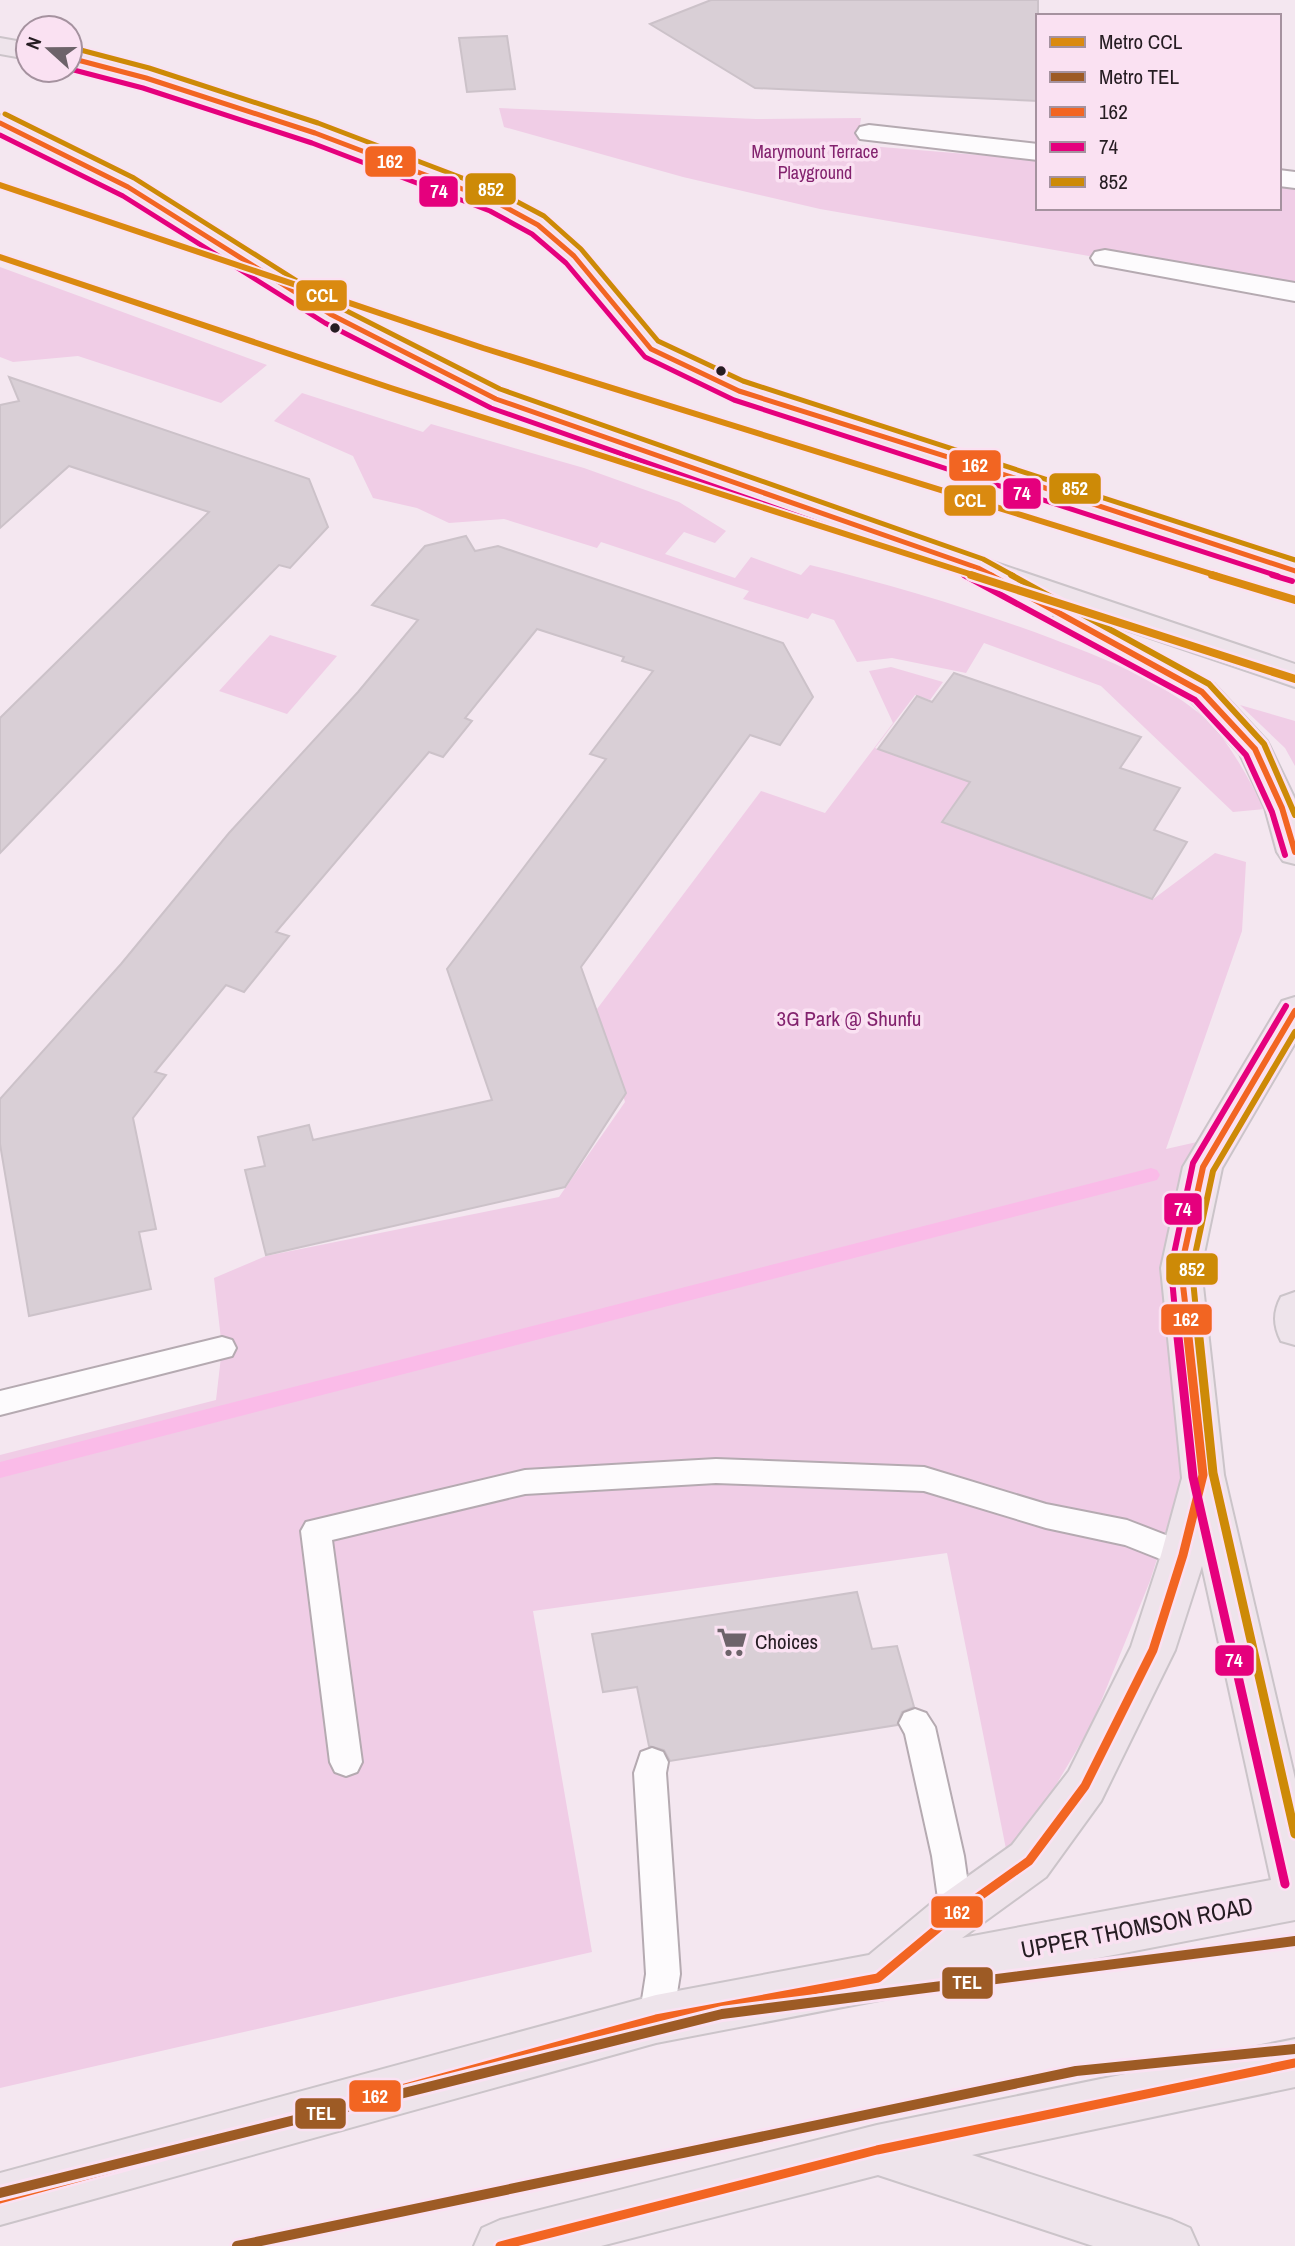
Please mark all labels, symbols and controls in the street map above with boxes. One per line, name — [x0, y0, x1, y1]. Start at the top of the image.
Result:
north arrow — [14, 14, 84, 84]
legend — [1036, 14, 1281, 210]
text: Metro CCL — [1099, 27, 1183, 56]
text: N — [19, 33, 47, 53]
text: Metro TEL — [1099, 62, 1180, 91]
text: 162 — [1099, 97, 1128, 126]
text: 74 — [1099, 132, 1119, 161]
park label: Marymount Terrace Playground — [752, 139, 878, 185]
line badge: 162 — [364, 145, 417, 178]
text: 162 — [377, 148, 403, 174]
text: 852 — [1099, 167, 1128, 196]
line badge: 852 — [464, 172, 517, 206]
line badge: 74 — [418, 175, 459, 208]
text: 852 — [478, 176, 504, 202]
text: 74 — [430, 178, 448, 204]
line badge: CCL — [295, 279, 348, 312]
text: CCL — [306, 282, 338, 308]
unlabelled marker — [328, 321, 342, 335]
unlabelled marker — [714, 364, 728, 378]
line badge: 162 — [948, 449, 1002, 482]
text: 162 — [962, 452, 988, 478]
line badge: 852 — [1048, 472, 1102, 505]
text: 852 — [1062, 475, 1088, 501]
line badge: 74 — [1002, 477, 1042, 510]
text: 74 — [1013, 480, 1031, 506]
line badge: CCL — [943, 484, 997, 517]
text: CCL — [954, 487, 986, 513]
park label: 3G Park @ Shunfu — [777, 1004, 921, 1033]
line badge: 74 — [1163, 1192, 1203, 1226]
text: 74 — [1174, 1196, 1192, 1222]
line badge: 852 — [1165, 1252, 1219, 1286]
text: 852 — [1179, 1256, 1205, 1282]
line badge: 162 — [1160, 1303, 1213, 1336]
text: 162 — [1173, 1306, 1199, 1332]
supermarket icon: Choices — [715, 1625, 749, 1659]
place label: Choices — [755, 1627, 818, 1656]
line badge: 74 — [1214, 1644, 1255, 1677]
text: 74 — [1225, 1647, 1243, 1673]
street label: UPPER THOMSON ROAD — [1018, 1889, 1256, 1965]
line badge: 162 — [930, 1895, 984, 1929]
text: 162 — [944, 1899, 970, 1925]
line badge: TEL — [941, 1966, 994, 2000]
text: TEL — [952, 1969, 982, 1995]
line badge: 162 — [348, 2079, 402, 2113]
text: 162 — [362, 2083, 388, 2109]
line badge: TEL — [294, 2097, 347, 2130]
text: TEL — [306, 2100, 336, 2126]

